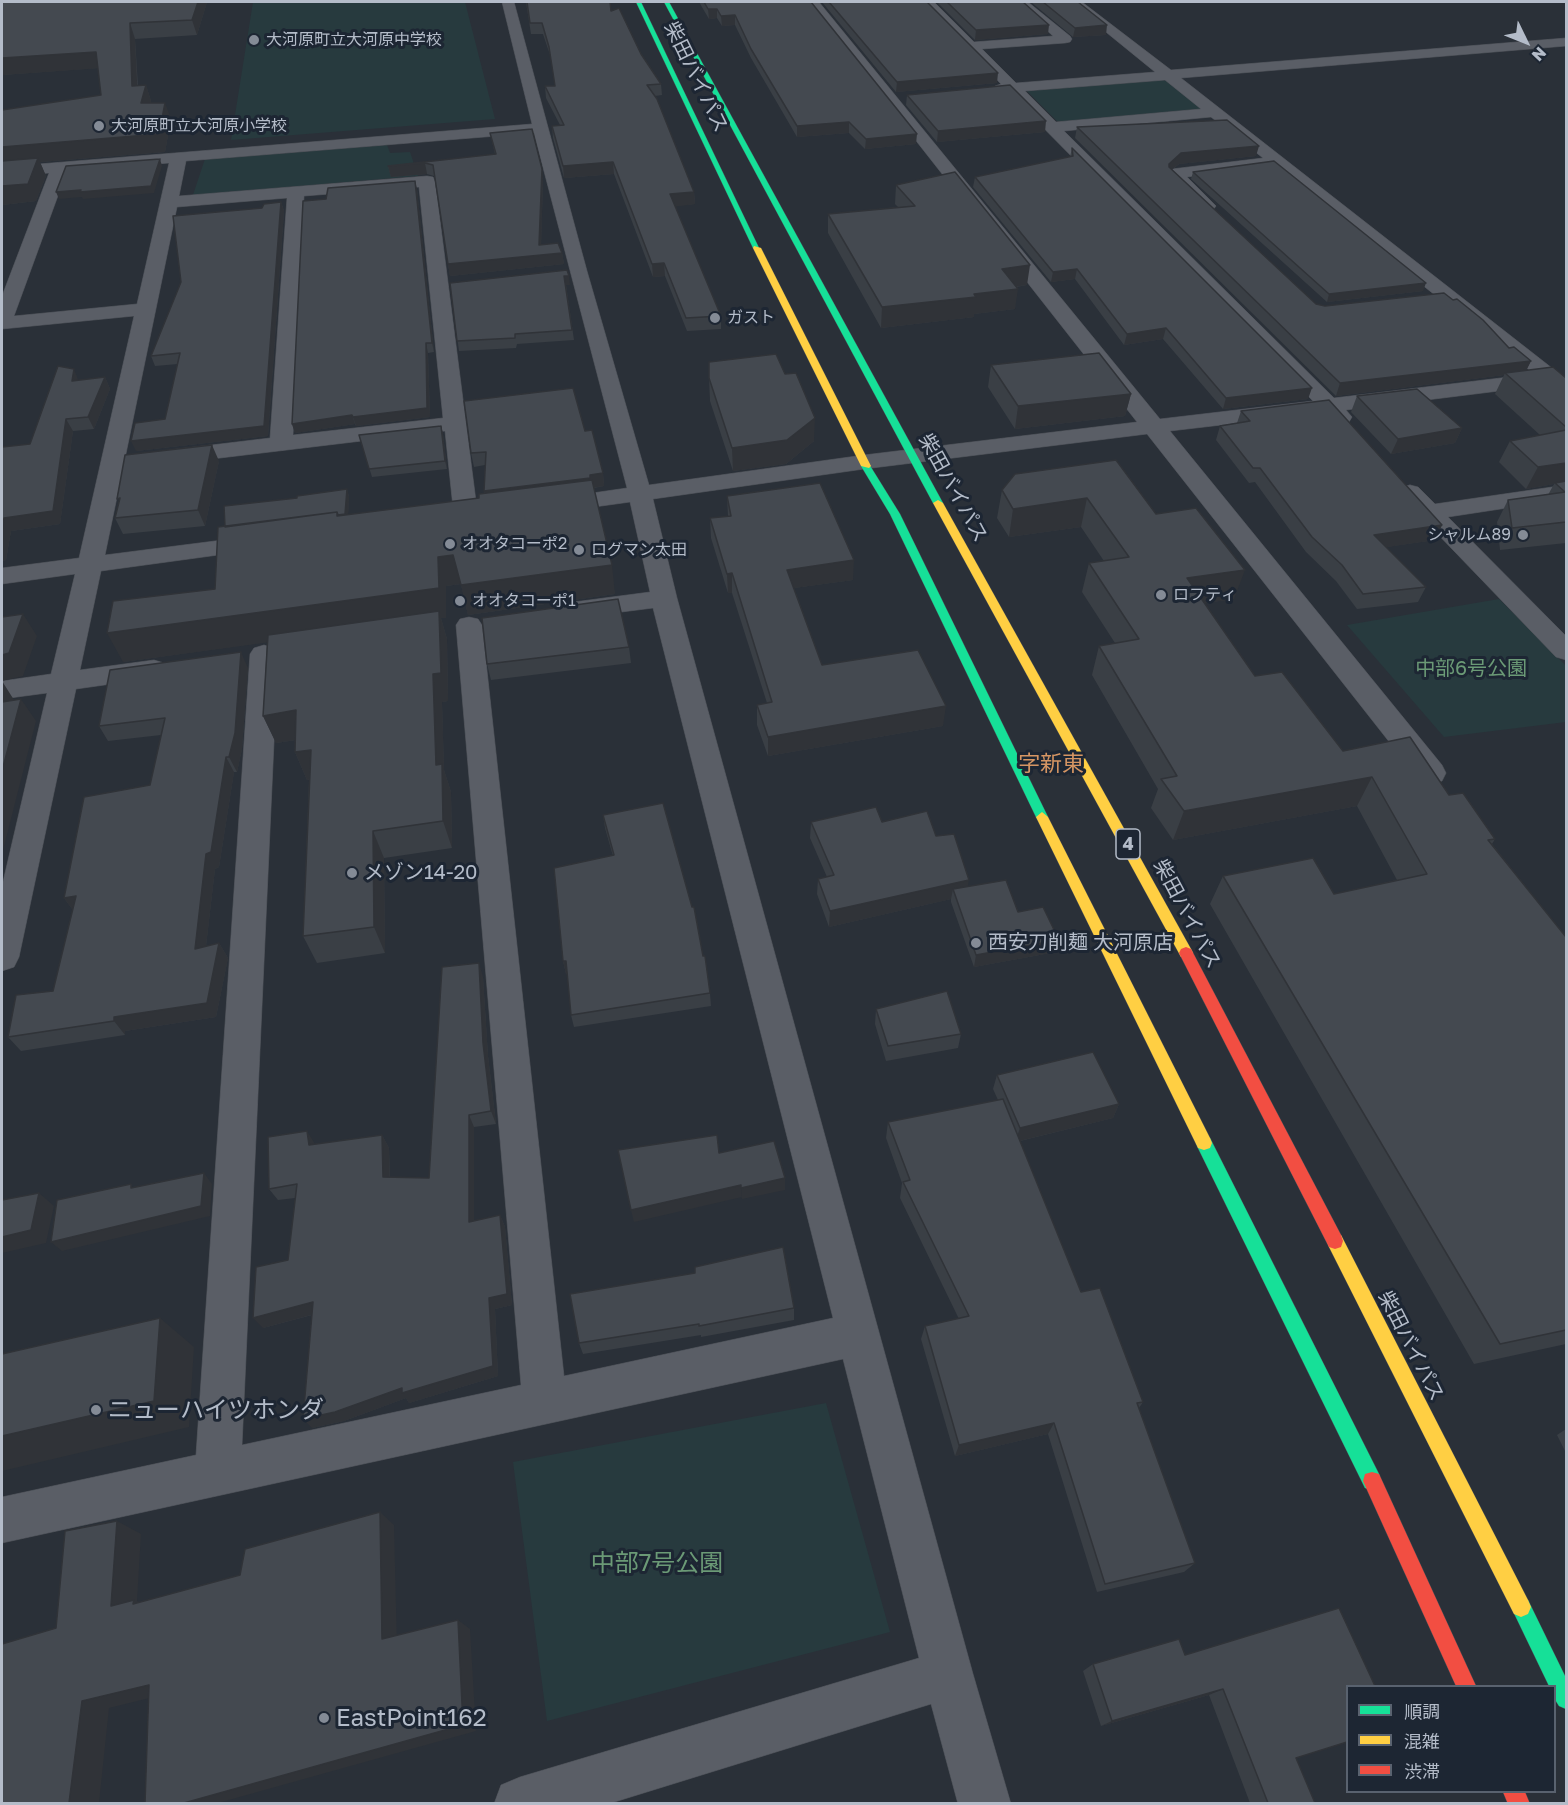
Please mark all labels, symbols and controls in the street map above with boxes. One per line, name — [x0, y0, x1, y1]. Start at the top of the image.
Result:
north arrow — [1496, 12, 1556, 72]
street label: 柴田バイパス — [659, 18, 733, 136]
place label: 大河原町立大河原中学校 — [266, 30, 442, 50]
marker: 大河原町立大河原中学校 — [247, 33, 261, 47]
text: N — [1528, 43, 1551, 66]
place label: 大河原町立大河原小学校 — [111, 116, 287, 136]
marker: 大河原町立大河原小学校 — [92, 119, 106, 133]
place label: ガスト — [727, 308, 775, 328]
marker: ガスト — [708, 311, 722, 325]
street label: 柴田バイパス — [913, 430, 993, 546]
place label: シャルム89 — [1428, 525, 1511, 545]
marker: シャルム89 — [1516, 528, 1530, 542]
place label: オオタコーポ2 — [462, 534, 567, 554]
marker: オオタコーポ2 — [443, 537, 457, 551]
place label: ログマン太田 — [591, 540, 687, 560]
marker: ログマン太田 — [572, 543, 586, 557]
place label: ロフティ — [1173, 585, 1237, 605]
marker: ロフティ — [1154, 588, 1168, 602]
place label: オオタコーポ1 — [472, 591, 576, 611]
marker: オオタコーポ1 — [453, 594, 467, 608]
park label: 中部6号公園 — [1415, 657, 1527, 681]
district label: 字新東 — [1018, 751, 1084, 777]
road number: 4 — [1116, 829, 1140, 859]
street label: 柴田バイパス — [1148, 855, 1226, 973]
place label: メゾン14-20 — [364, 861, 477, 885]
marker: メゾン14-20 — [345, 866, 359, 880]
place label: 西安刀削麺 大河原店 — [988, 931, 1173, 955]
marker: 西安刀削麺 大河原店 — [969, 936, 983, 950]
street label: 柴田バイパス — [1373, 1287, 1449, 1405]
place label: ニューハイツホンダ — [108, 1396, 324, 1424]
marker: ニューハイツホンダ — [89, 1403, 103, 1417]
park label: 中部7号公園 — [591, 1549, 723, 1577]
legend — [1346, 1685, 1556, 1793]
text: 順調 — [1404, 1700, 1440, 1722]
place label: EastPoint162 — [336, 1704, 487, 1732]
marker: EastPoint162 — [317, 1711, 331, 1725]
text: 混雑 — [1404, 1730, 1440, 1752]
text: 渋滞 — [1404, 1760, 1440, 1782]

